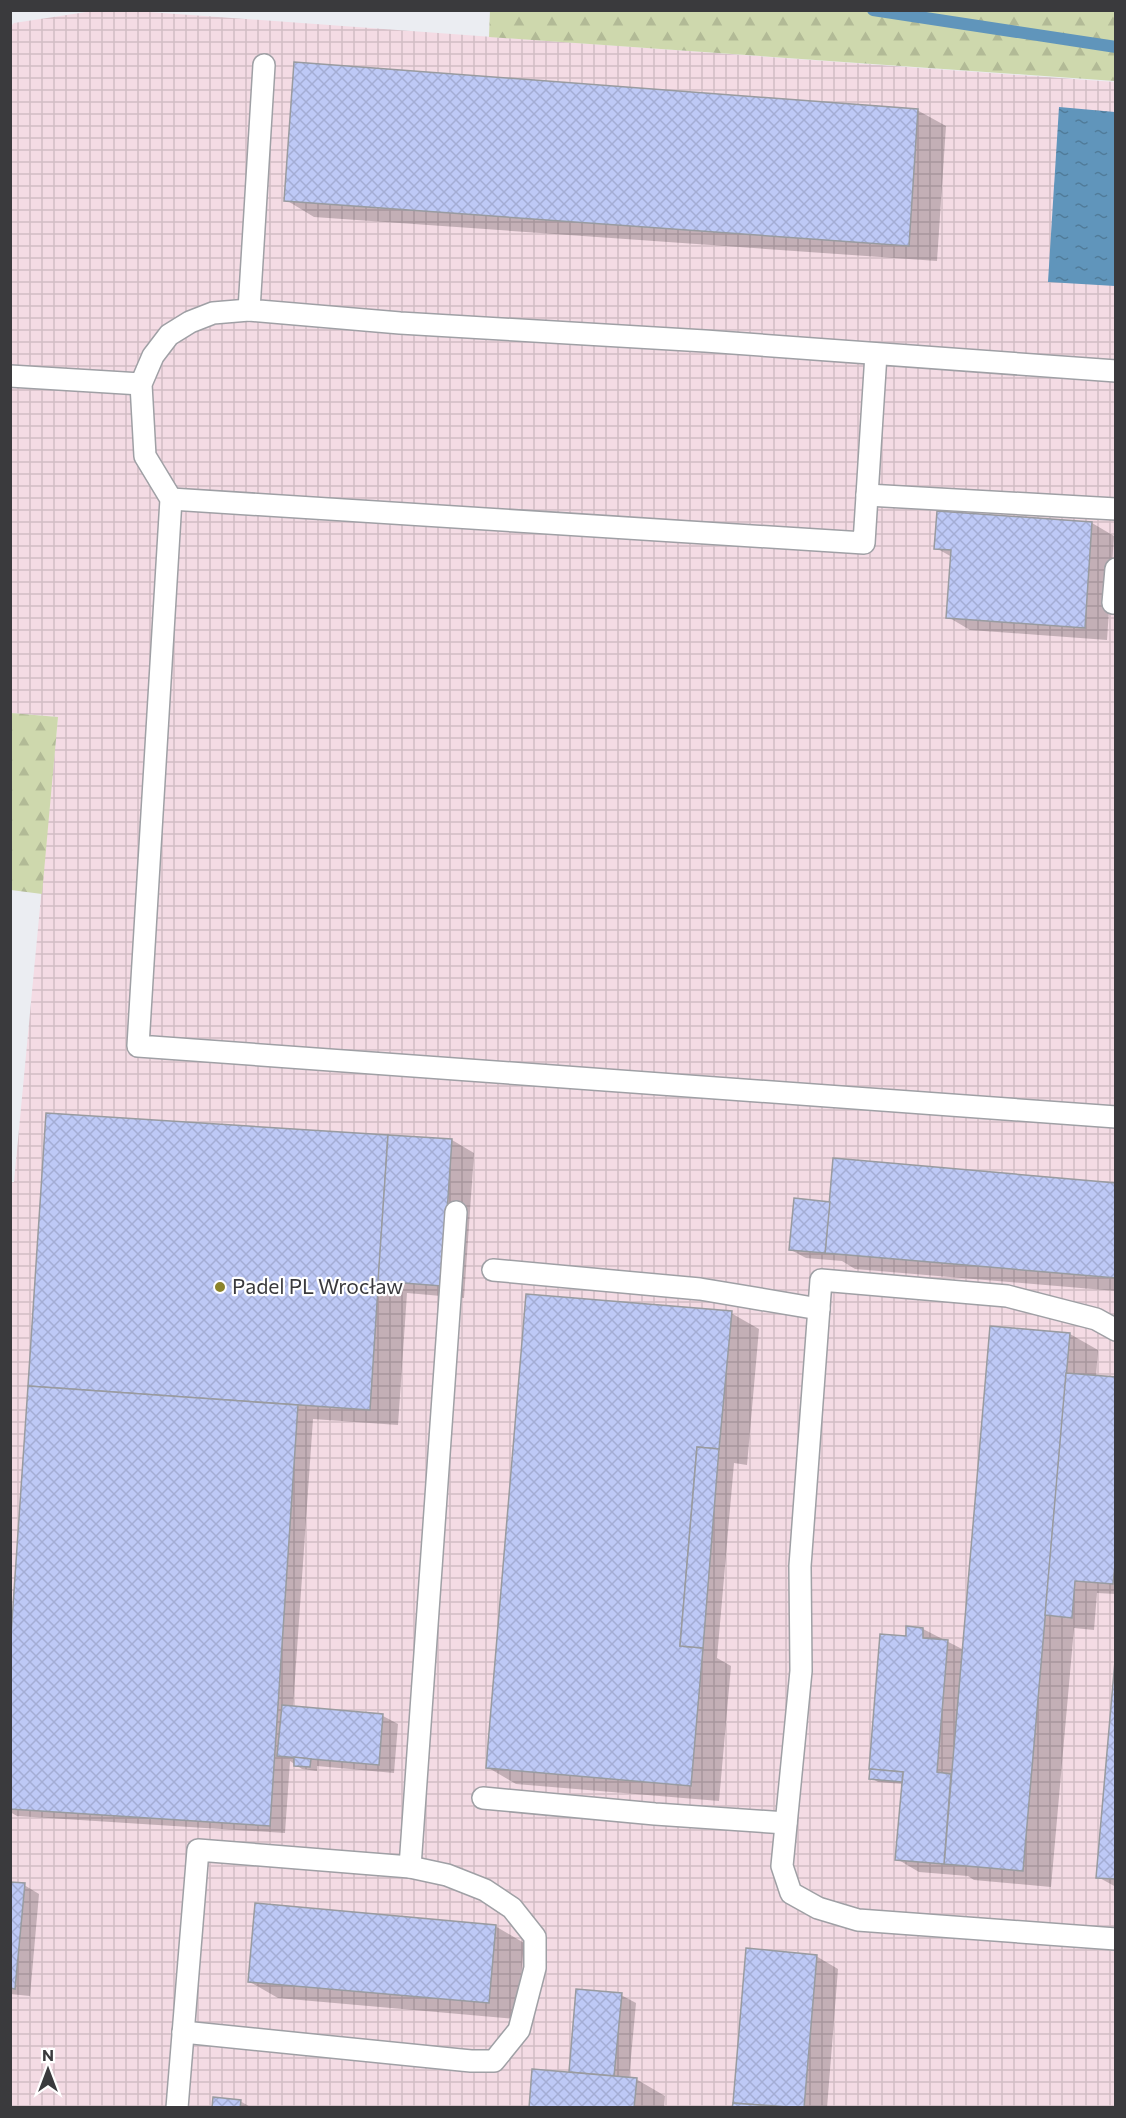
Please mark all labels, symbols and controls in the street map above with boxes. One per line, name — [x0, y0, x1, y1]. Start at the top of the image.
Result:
place label: Padel PL Wrocław — [232, 1273, 403, 1298]
marker: Padel PL Wrocław — [213, 1280, 227, 1294]
north arrow — [18, 2040, 78, 2100]
text: N — [42, 2045, 54, 2064]

